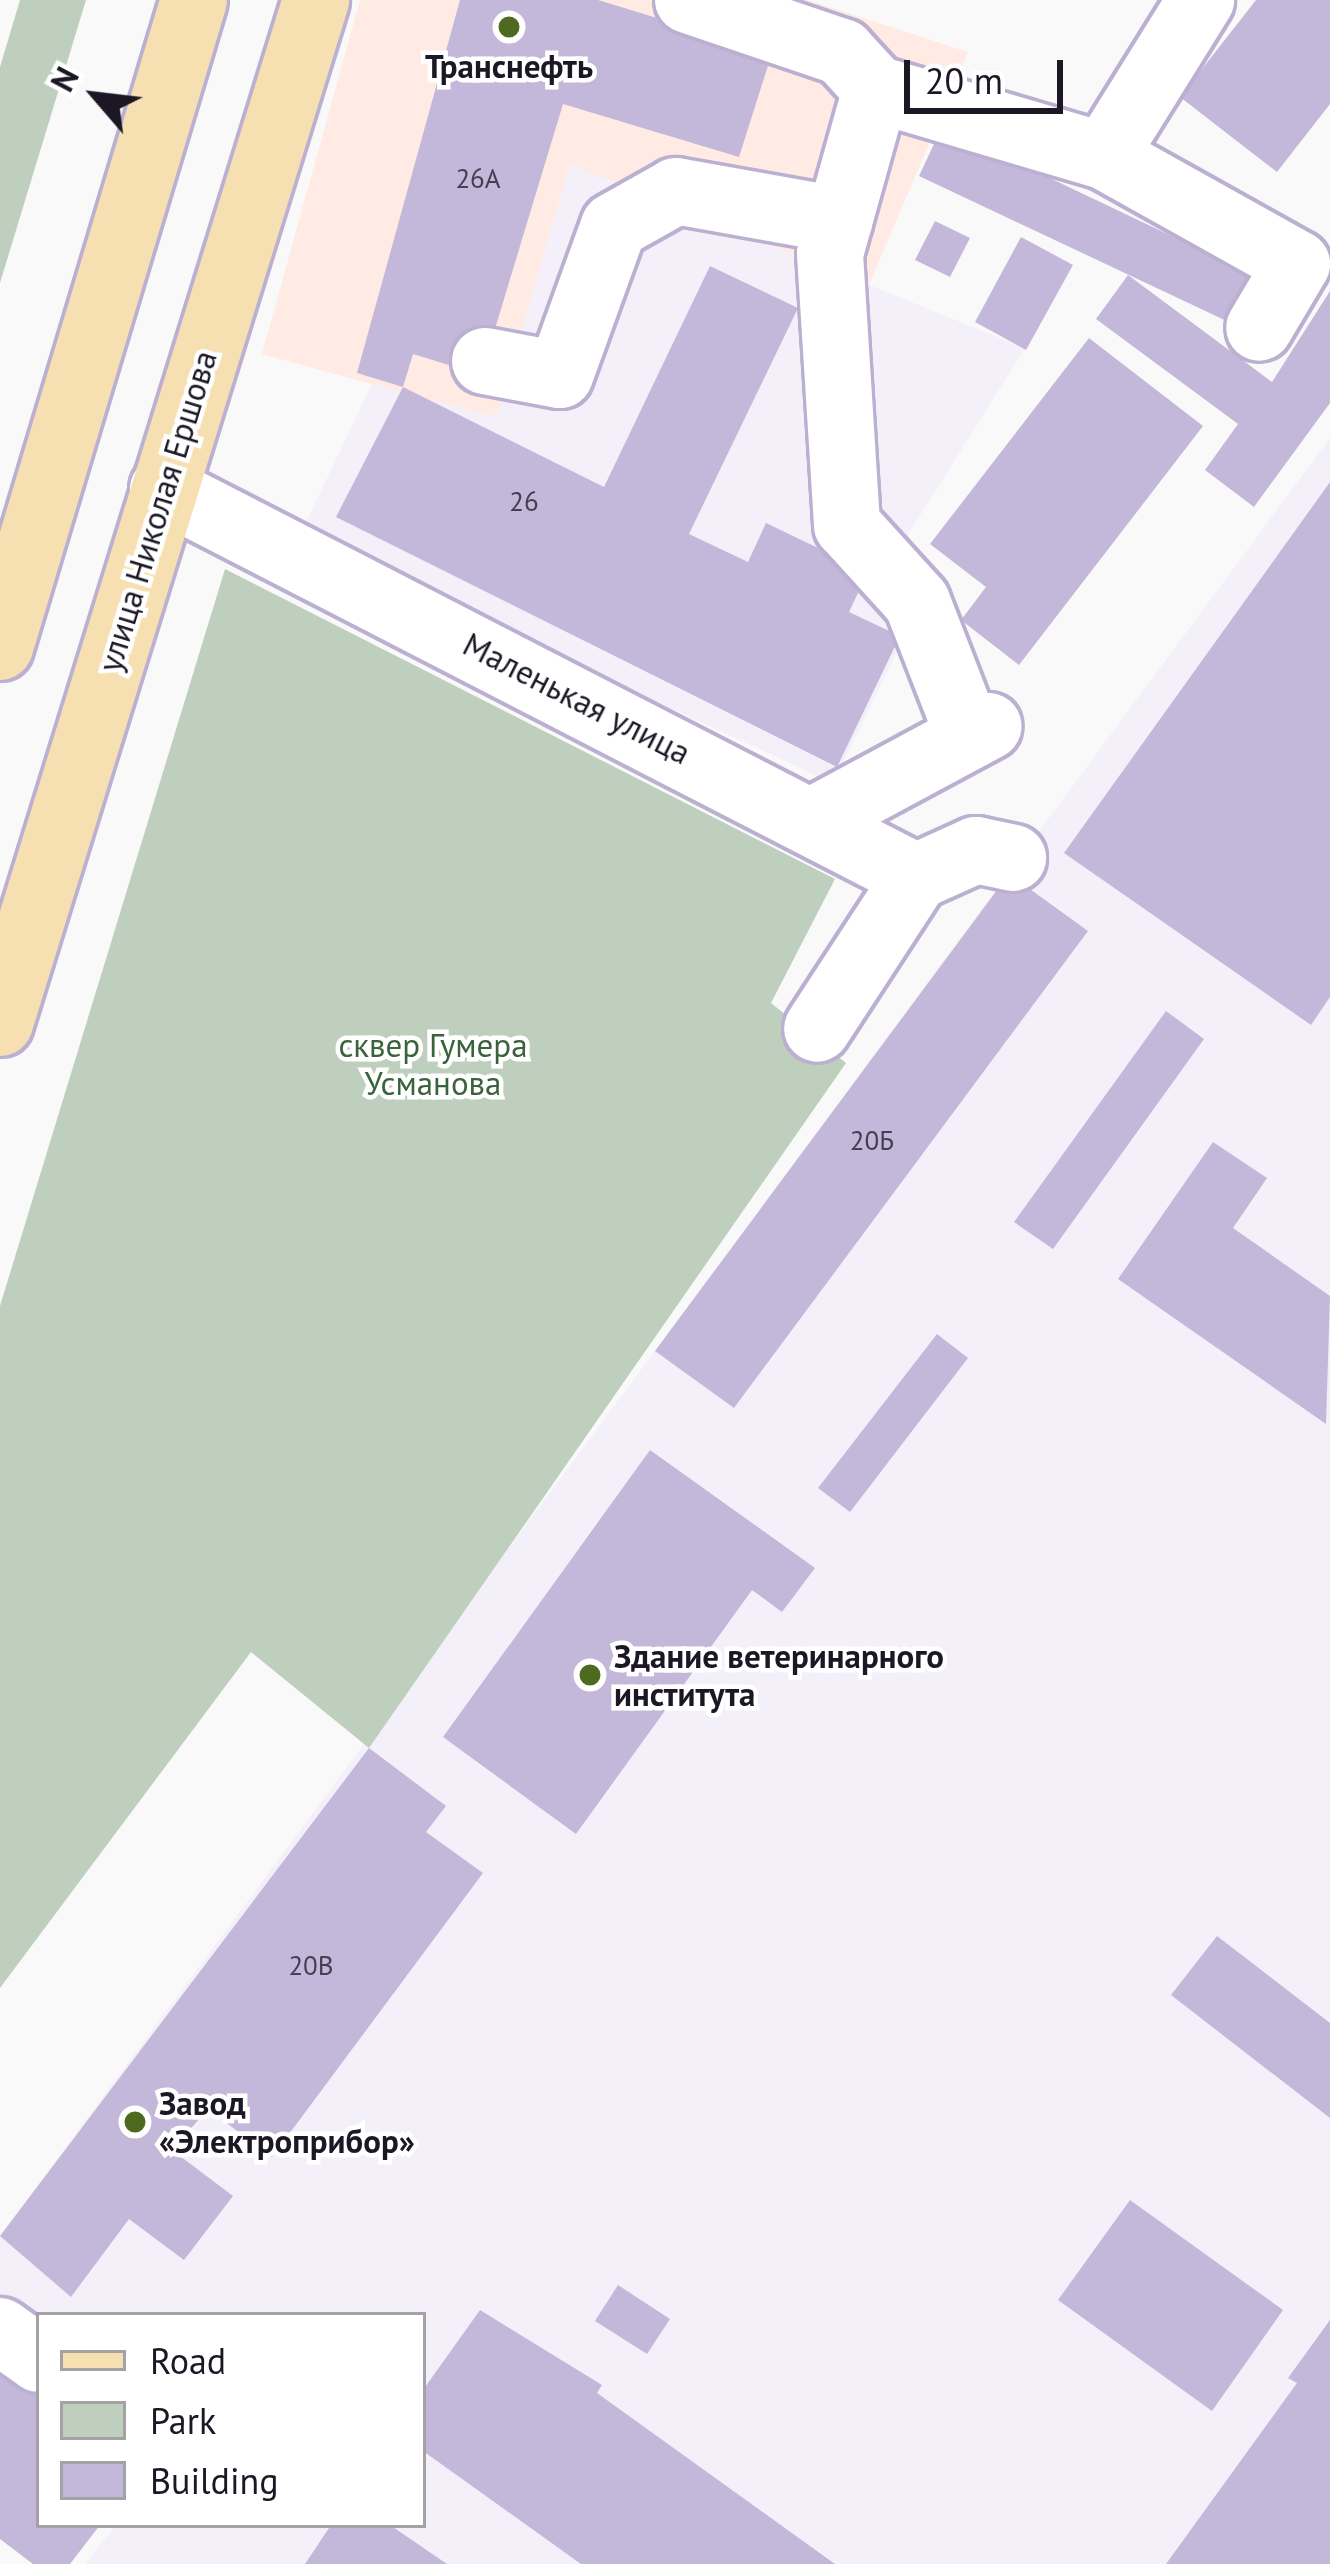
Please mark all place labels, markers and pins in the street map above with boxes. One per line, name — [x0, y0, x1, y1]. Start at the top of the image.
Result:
marker: Транснефть — [496, 14, 522, 40]
place label: Транснефть — [425, 46, 593, 86]
place label: Здание ветеринарного института — [614, 1636, 944, 1714]
marker: Здание ветеринарного института — [577, 1662, 603, 1688]
place label: Завод «Электроприбор» — [159, 2083, 415, 2161]
marker: Завод «Электроприбор» — [122, 2109, 148, 2135]

